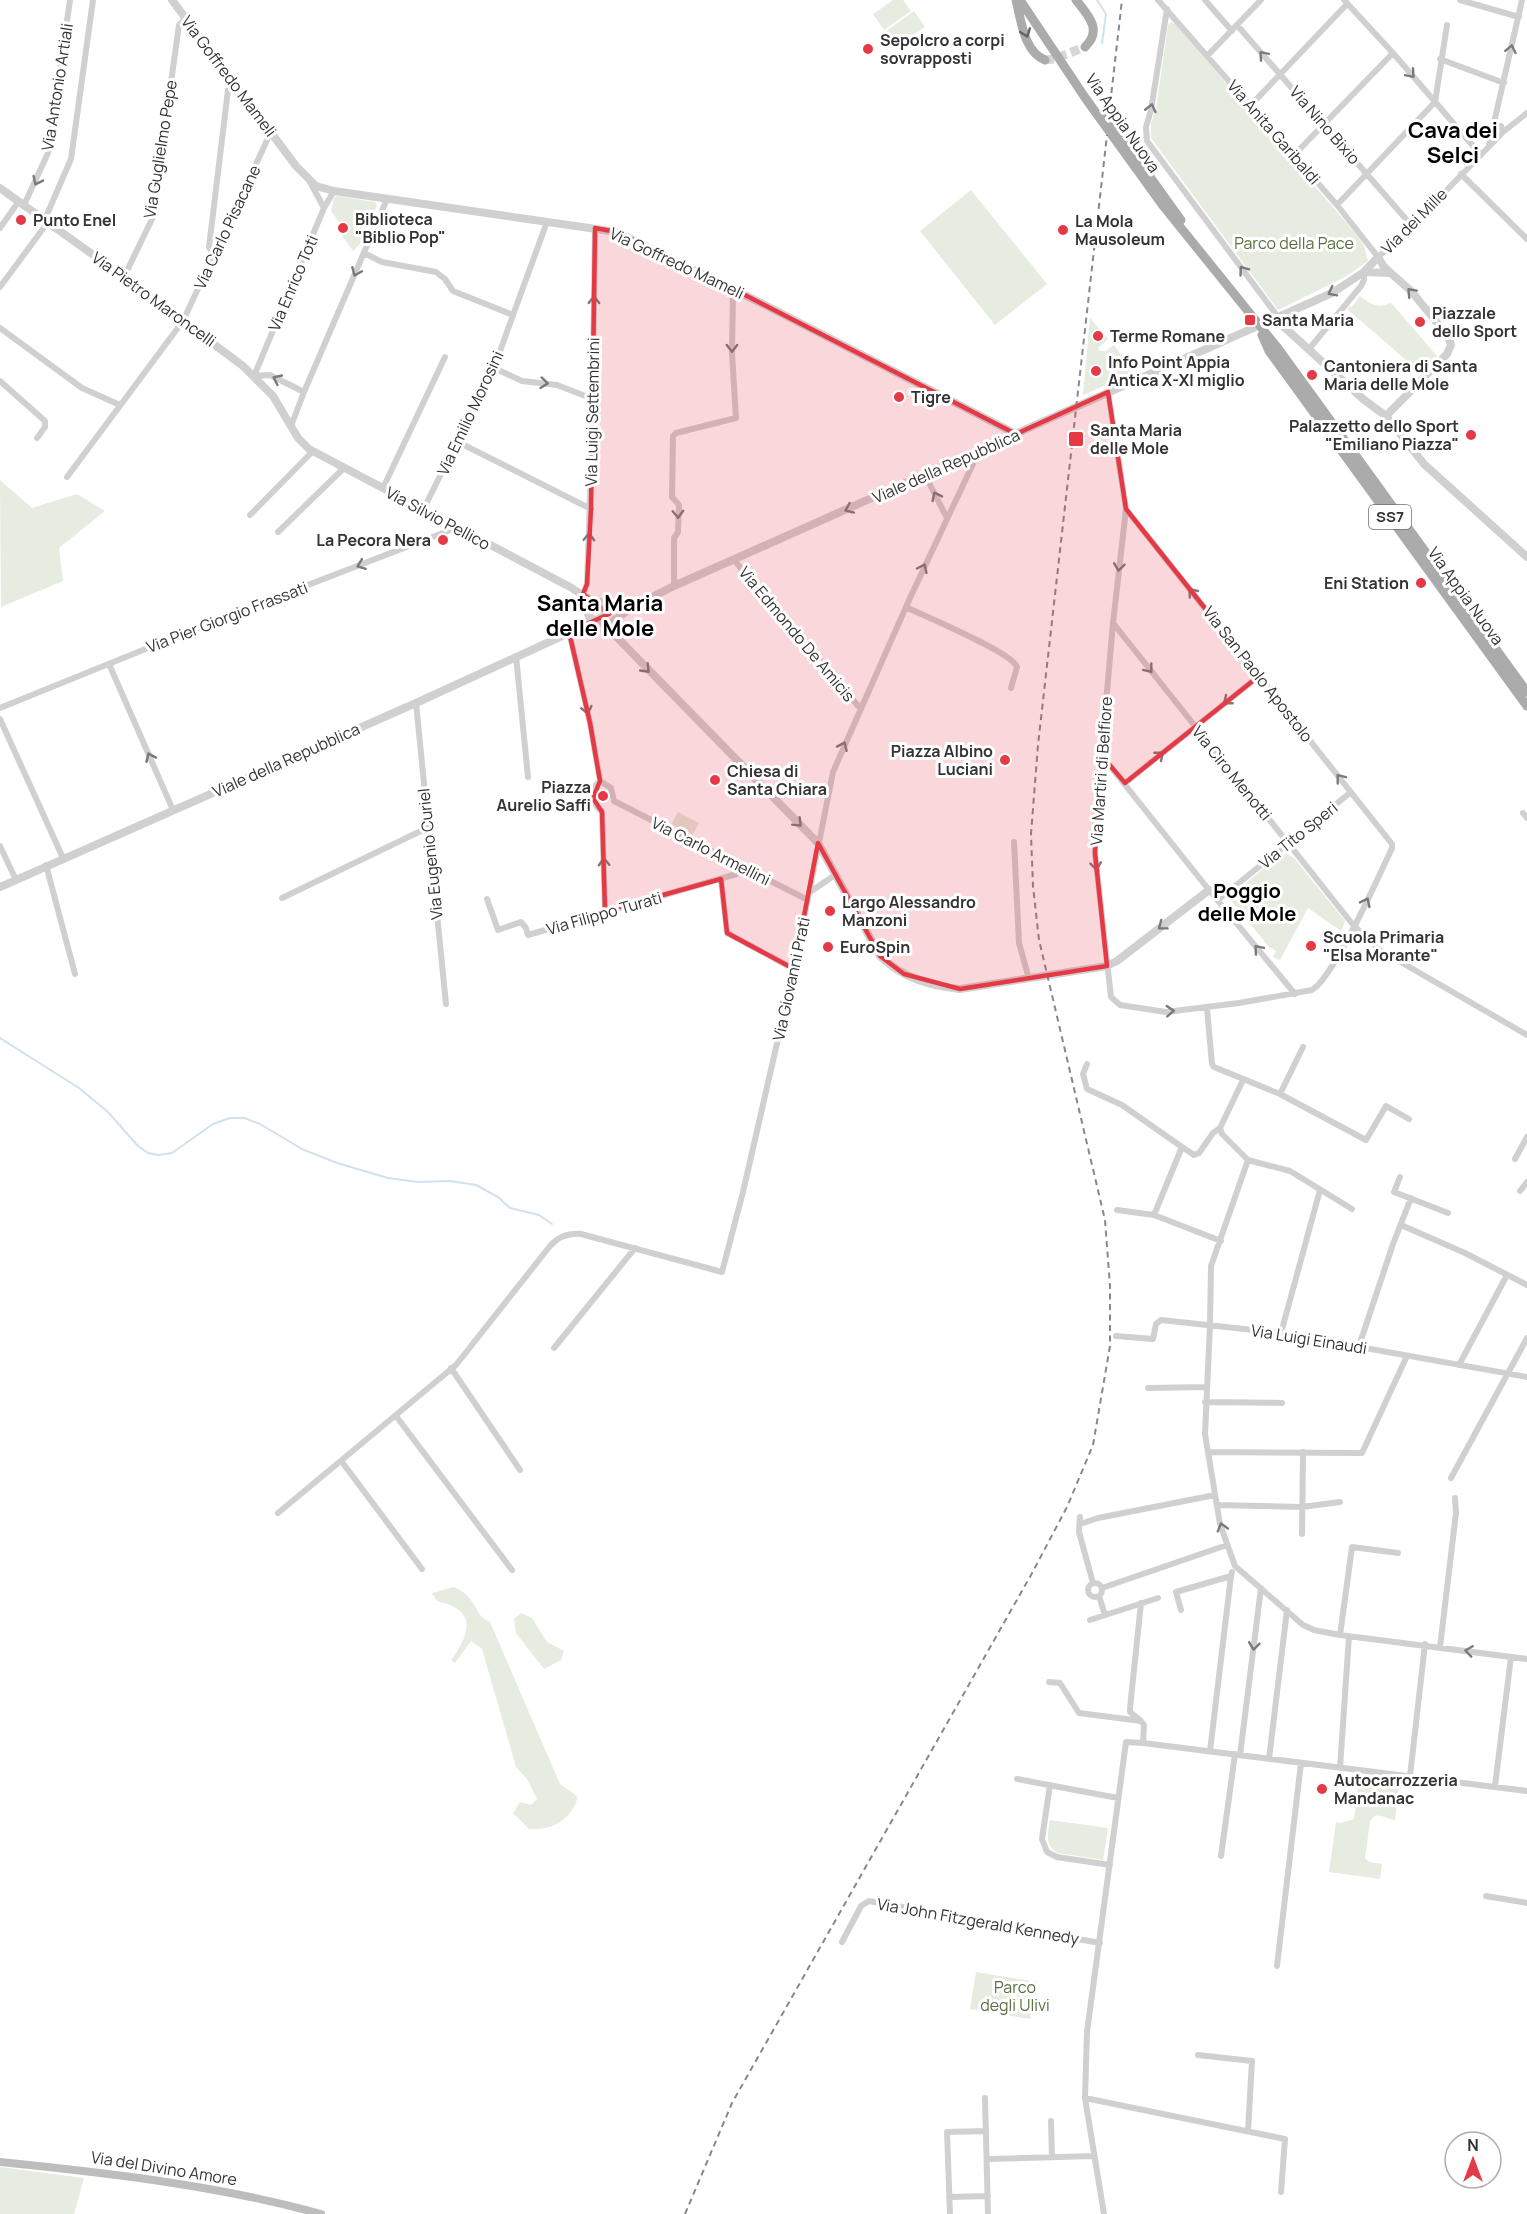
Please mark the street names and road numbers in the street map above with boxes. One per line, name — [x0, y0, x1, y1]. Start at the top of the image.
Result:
street label: Via Goffredo Mameli — [176, 11, 282, 141]
street label: Via Antonio Artiali — [36, 22, 78, 152]
street label: Via Appia Nuova — [1081, 69, 1165, 177]
street label: Via Anita Garibaldi — [1222, 75, 1326, 189]
street label: Via Guglielmo Pepe — [138, 78, 182, 220]
street label: Via Nino Bixio — [1285, 81, 1365, 169]
street label: Via Carlo Pisacane — [189, 161, 265, 293]
street label: Via dei Mille — [1376, 183, 1452, 259]
street label: Via Goffredo Mameli — [606, 222, 748, 304]
street label: Via Enrico Toti — [263, 232, 323, 334]
street label: Via Pietro Maroncelli — [87, 246, 221, 352]
street label: Via Luigi Settembrini — [580, 337, 604, 487]
street label: Via Emilio Morosini — [432, 347, 508, 479]
street label: Viale della Repubblica — [869, 424, 1023, 508]
street label: Via Silvio Pellico — [382, 481, 494, 555]
road number: SS7 — [1369, 505, 1411, 529]
street label: Via Appia Nuova — [1423, 543, 1509, 649]
street label: Via Edmondo De Amicis — [734, 562, 860, 706]
street label: Via Pier Giorgio Frassati — [143, 576, 311, 658]
street label: Via San Paolo Apostolo — [1198, 602, 1318, 746]
street label: Via Martiri di Belfiore — [1085, 696, 1117, 846]
street label: Viale della Repubblica — [209, 718, 363, 802]
street label: Via Ciro Menotti — [1187, 721, 1277, 825]
street label: Via Eugenio Curiel — [412, 787, 448, 921]
street label: Via Tito Speri — [1254, 796, 1342, 874]
street label: Via Carlo Armellini — [648, 811, 774, 891]
street label: Via Filippo Turati — [544, 886, 664, 940]
street label: Via Giovanni Prati — [767, 915, 815, 1043]
street label: Via Luigi Einaudi — [1250, 1319, 1368, 1359]
street label: Via John Fitzgerald Kennedy — [875, 1892, 1081, 1950]
street label: Via del Divino Amore — [89, 2146, 239, 2190]

